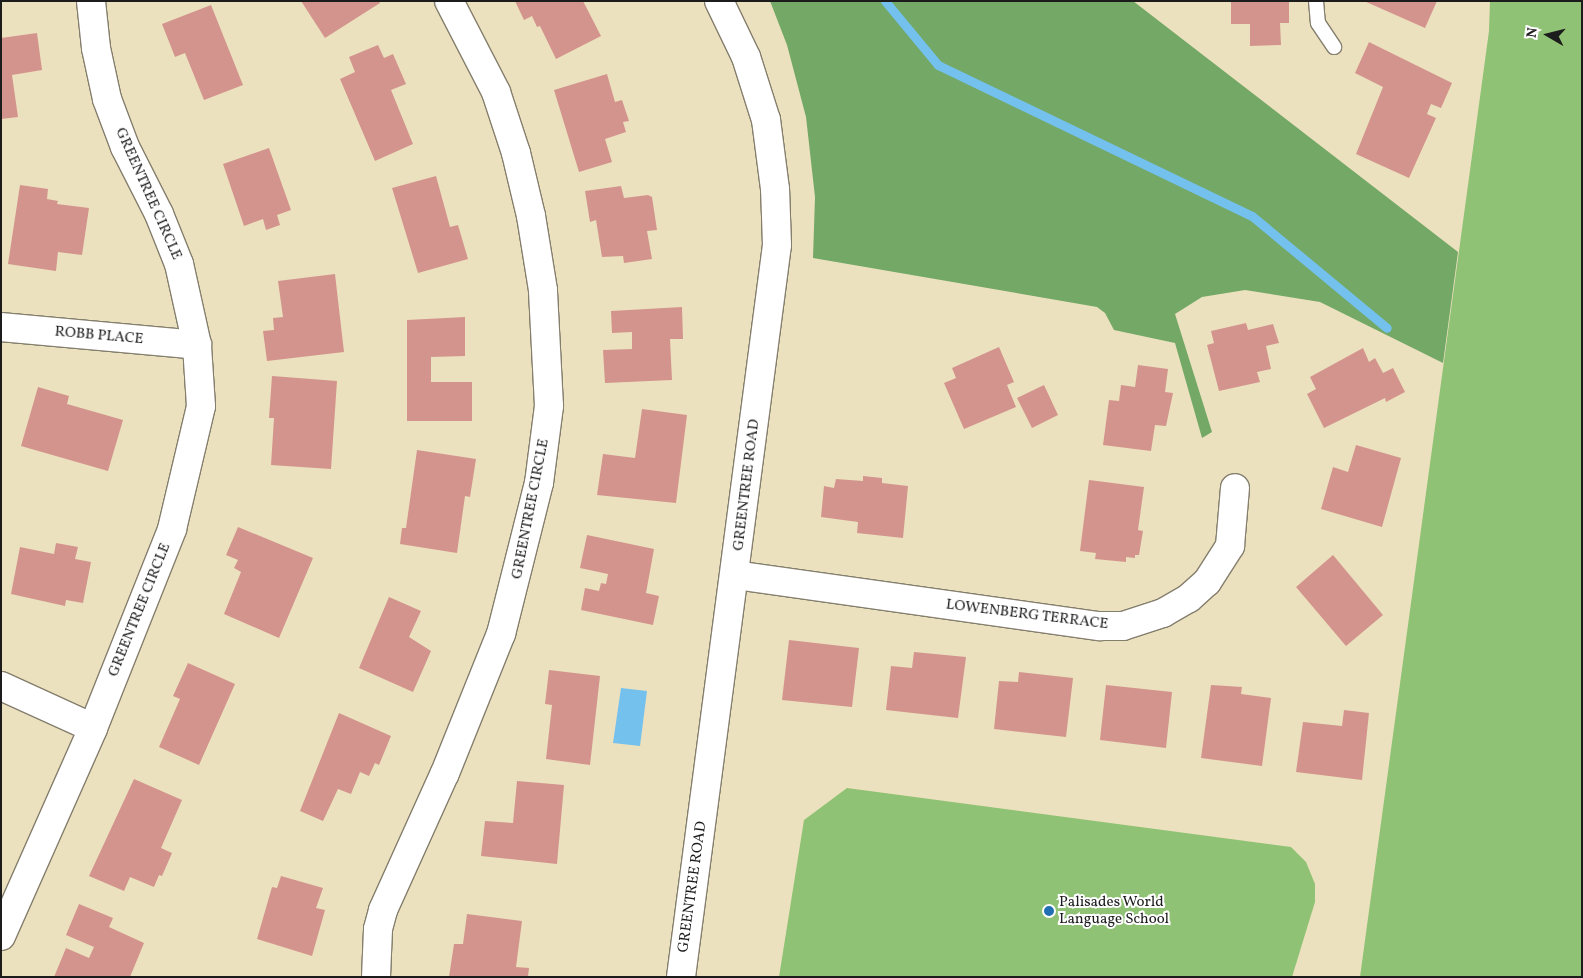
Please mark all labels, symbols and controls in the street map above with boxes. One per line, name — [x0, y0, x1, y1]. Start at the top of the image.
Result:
north arrow — [1523, 10, 1573, 60]
text: N — [1523, 26, 1543, 39]
street label: GREENTREE CIRCLE — [111, 125, 185, 263]
street label: ROBB PLACE — [54, 323, 144, 349]
street label: GREENTREE ROAD — [730, 418, 764, 552]
street label: GREENTREE CIRCLE — [509, 437, 553, 581]
street label: GREENTREE CIRCLE — [105, 541, 175, 679]
street label: LOWENBERG TERRACE — [945, 596, 1109, 634]
street label: GREENTREE ROAD — [675, 820, 711, 954]
place label: Palisades World Language School — [1059, 893, 1169, 928]
marker: Palisades World Language School — [1043, 905, 1055, 917]

